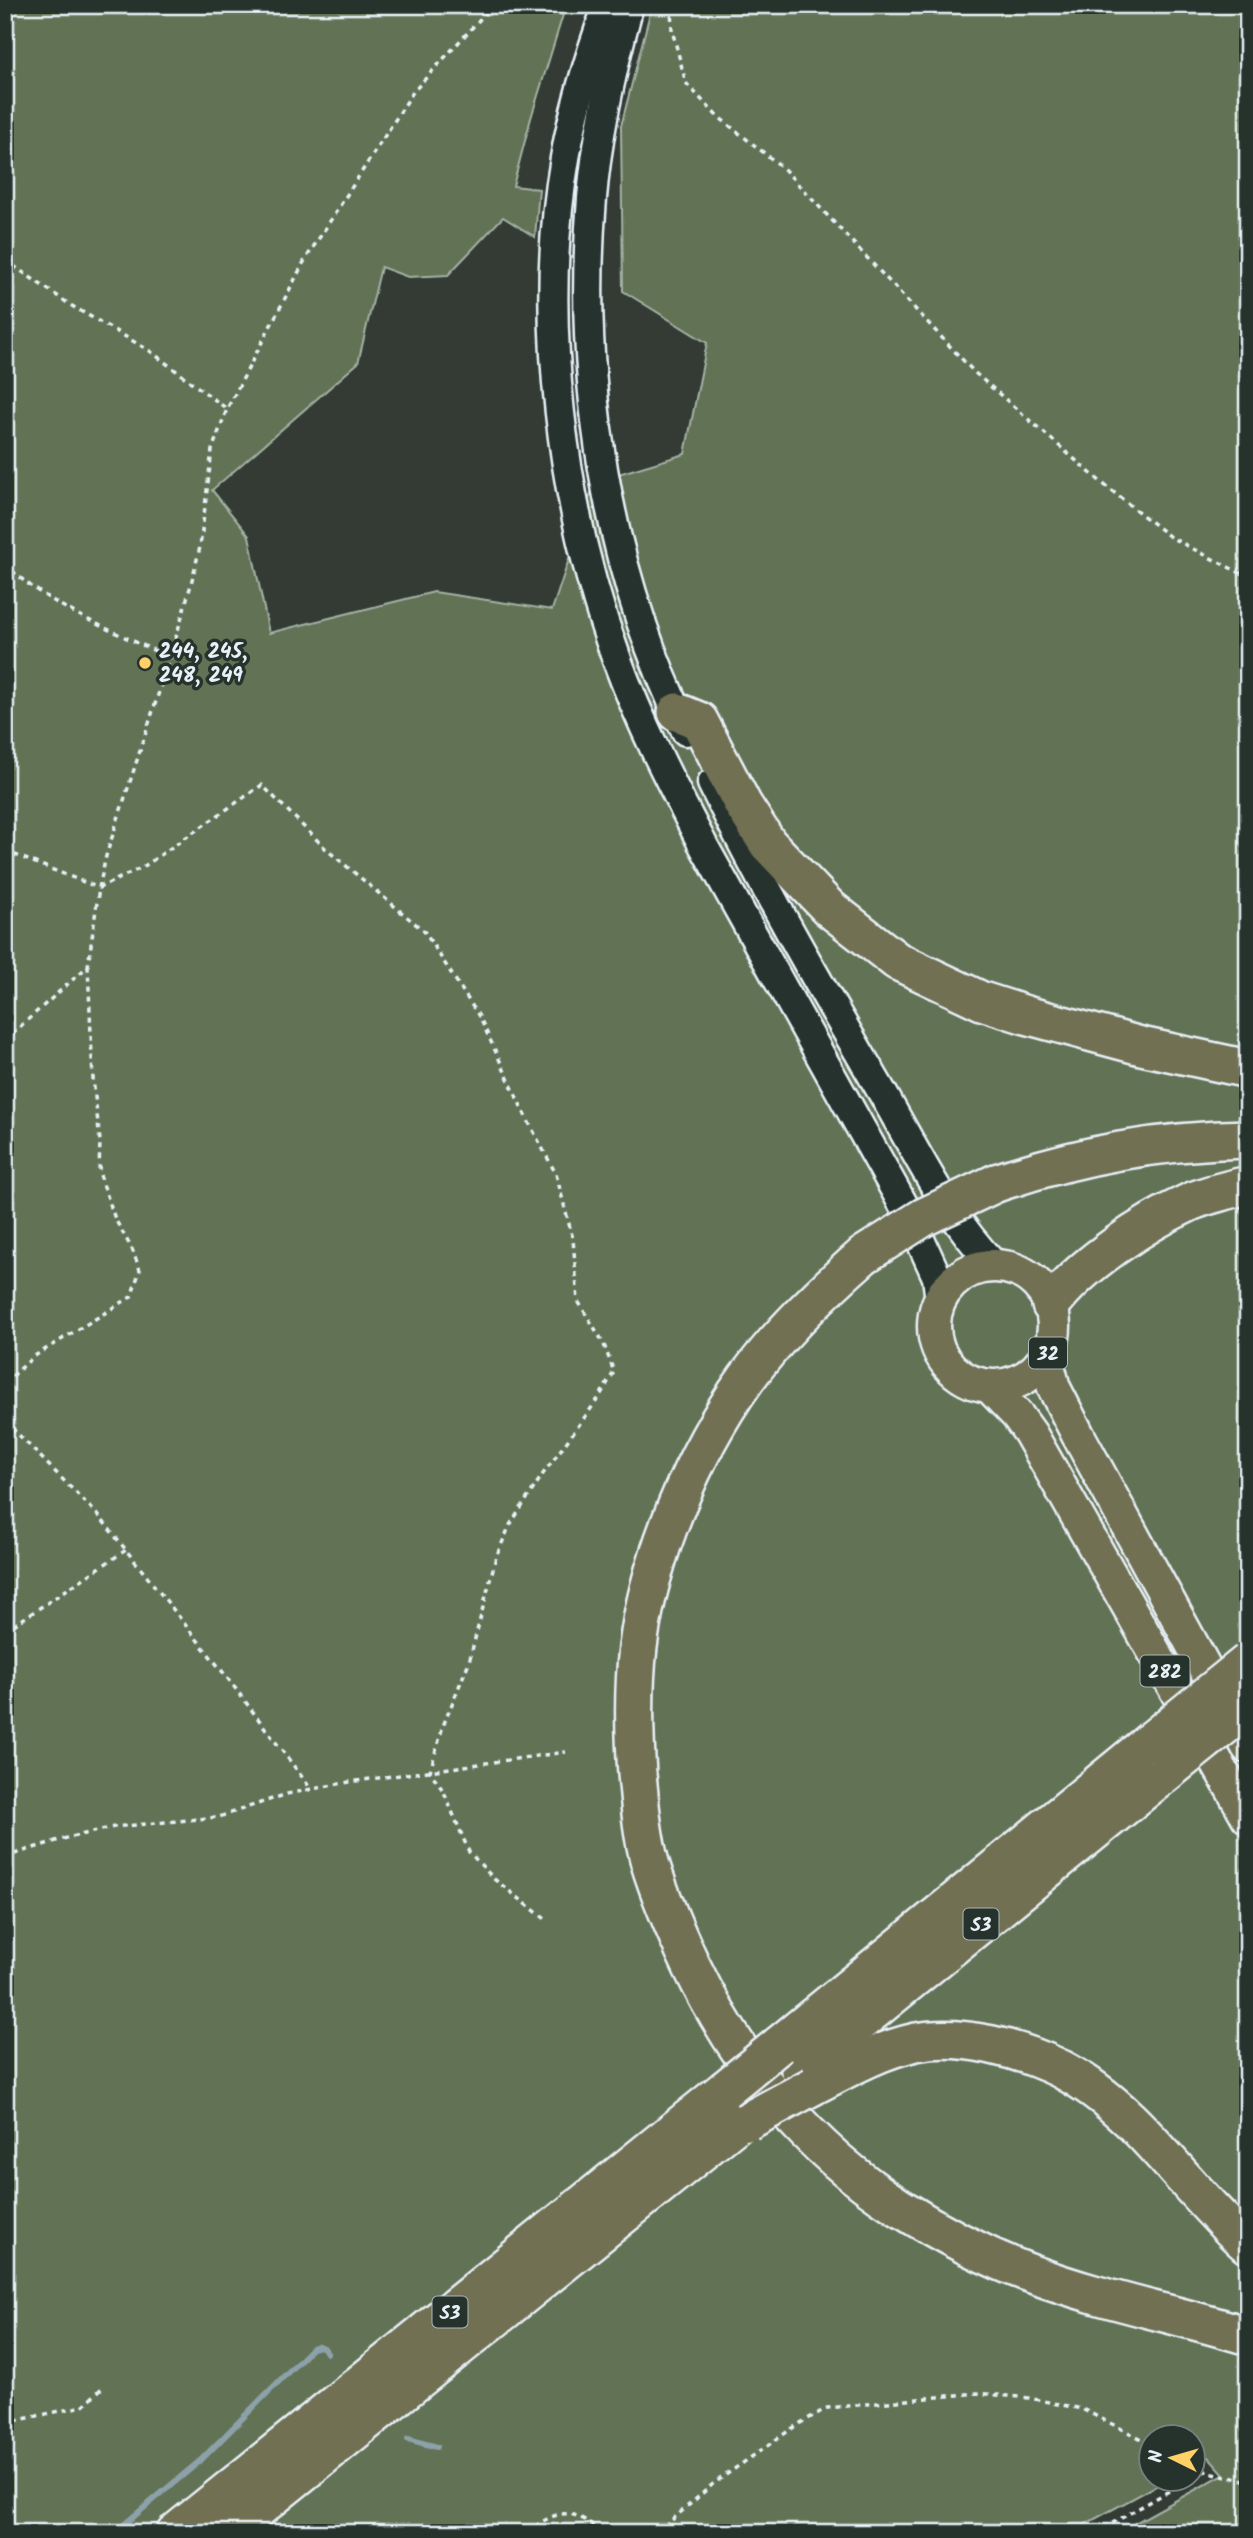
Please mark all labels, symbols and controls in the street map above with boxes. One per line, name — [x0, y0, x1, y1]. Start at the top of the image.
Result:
place label: 244, 245, 248, 249 — [159, 636, 248, 693]
marker: 244, 245, 248, 249 — [137, 655, 153, 671]
road number: 32 — [1029, 1338, 1067, 1368]
road number: 282 — [1140, 1656, 1190, 1686]
road number: S3 — [964, 1908, 998, 1940]
road number: S3 — [433, 2296, 468, 2328]
north arrow — [1138, 2422, 1208, 2492]
text: N — [1142, 2449, 1173, 2464]

